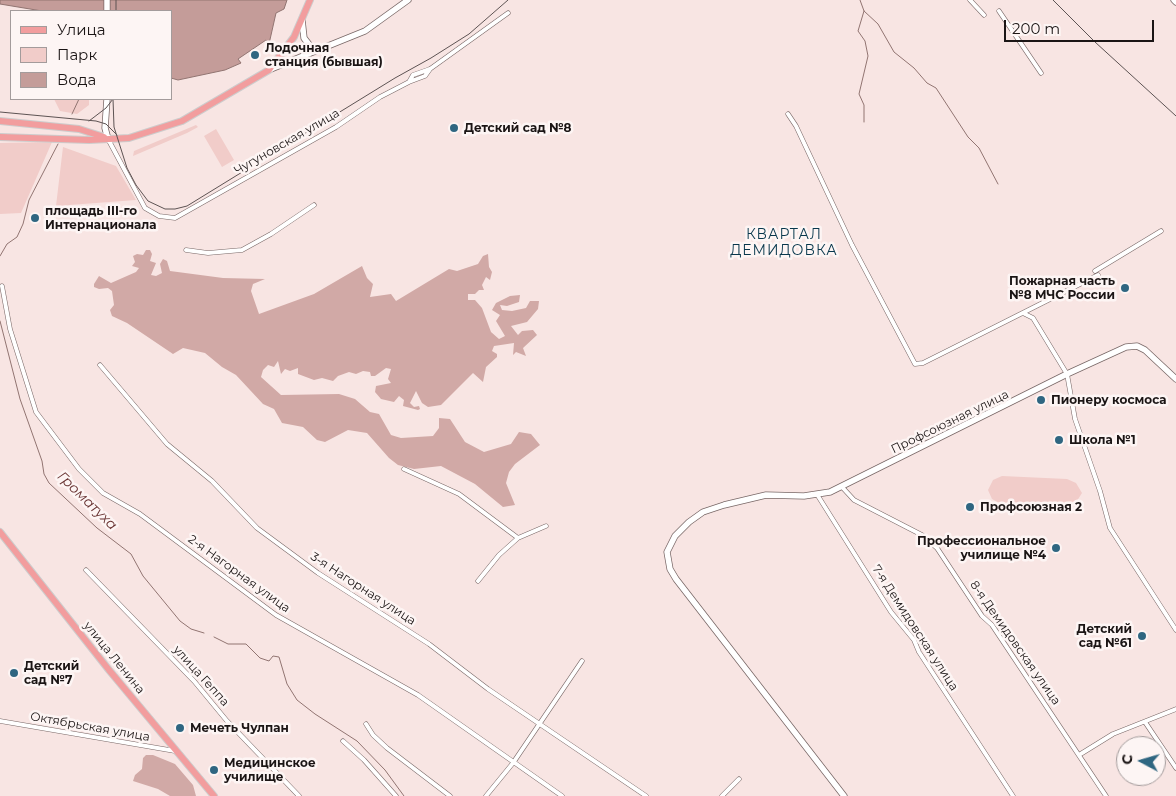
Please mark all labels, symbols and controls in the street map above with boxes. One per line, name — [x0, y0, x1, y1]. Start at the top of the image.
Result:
legend — [10, 10, 172, 100]
scale bar — [1006, 10, 1156, 42]
text: 200 m — [1012, 19, 1060, 38]
text: Улица — [57, 20, 105, 39]
place label: Лодочная станция (бывшая) — [265, 41, 383, 69]
text: Парк — [57, 45, 97, 64]
marker: Лодочная станция (бывшая) — [249, 49, 261, 61]
text: Вода — [57, 70, 96, 89]
street label: Чугуновская улица — [232, 106, 342, 178]
place label: Детский сад №8 — [464, 121, 571, 135]
marker: Детский сад №8 — [448, 122, 460, 134]
place label: площадь III-го Интернационала — [45, 204, 157, 232]
marker: площадь III-го Интернационала — [29, 212, 41, 224]
district label: КВАРТАЛ ДЕМИДОВКА — [729, 227, 839, 260]
place label: Пожарная часть №8 МЧС России — [1009, 274, 1115, 302]
marker: Пожарная часть №8 МЧС России — [1119, 282, 1131, 294]
street label: Профсоюзная улица — [889, 387, 1011, 457]
place label: Пионеру космоса — [1051, 393, 1167, 407]
marker: Пионеру космоса — [1035, 394, 1047, 406]
place label: Школа №1 — [1069, 433, 1136, 447]
marker: Школа №1 — [1053, 434, 1065, 446]
water label: Громатуха — [54, 468, 120, 534]
place label: Профсоюзная 2 — [980, 500, 1082, 514]
marker: Профсоюзная 2 — [964, 501, 976, 513]
street label: 2-я Нагорная улица — [185, 532, 293, 616]
place label: Профессиональное училище №4 — [917, 534, 1046, 562]
marker: Профессиональное училище №4 — [1050, 542, 1062, 554]
street label: 3-я Нагорная улица — [308, 550, 418, 628]
street label: 7-я Демидовская улица — [869, 562, 961, 694]
street label: 8-я Демидовская улица — [967, 578, 1063, 708]
street label: улица Ленина — [80, 619, 148, 697]
place label: Детский сад №61 — [1077, 622, 1132, 650]
marker: Детский сад №61 — [1136, 630, 1148, 642]
street label: улица Геппа — [170, 643, 232, 709]
place label: Детский сад №7 — [24, 659, 79, 687]
marker: Детский сад №7 — [8, 667, 20, 679]
street label: Октябрьская улица — [29, 709, 151, 745]
place label: Мечеть Чулпан — [190, 721, 289, 735]
marker: Мечеть Чулпан — [174, 722, 186, 734]
north arrow — [1116, 736, 1166, 786]
text: С — [1118, 754, 1137, 766]
place label: Медицинское училище — [224, 756, 316, 784]
marker: Медицинское училище — [208, 764, 220, 776]

